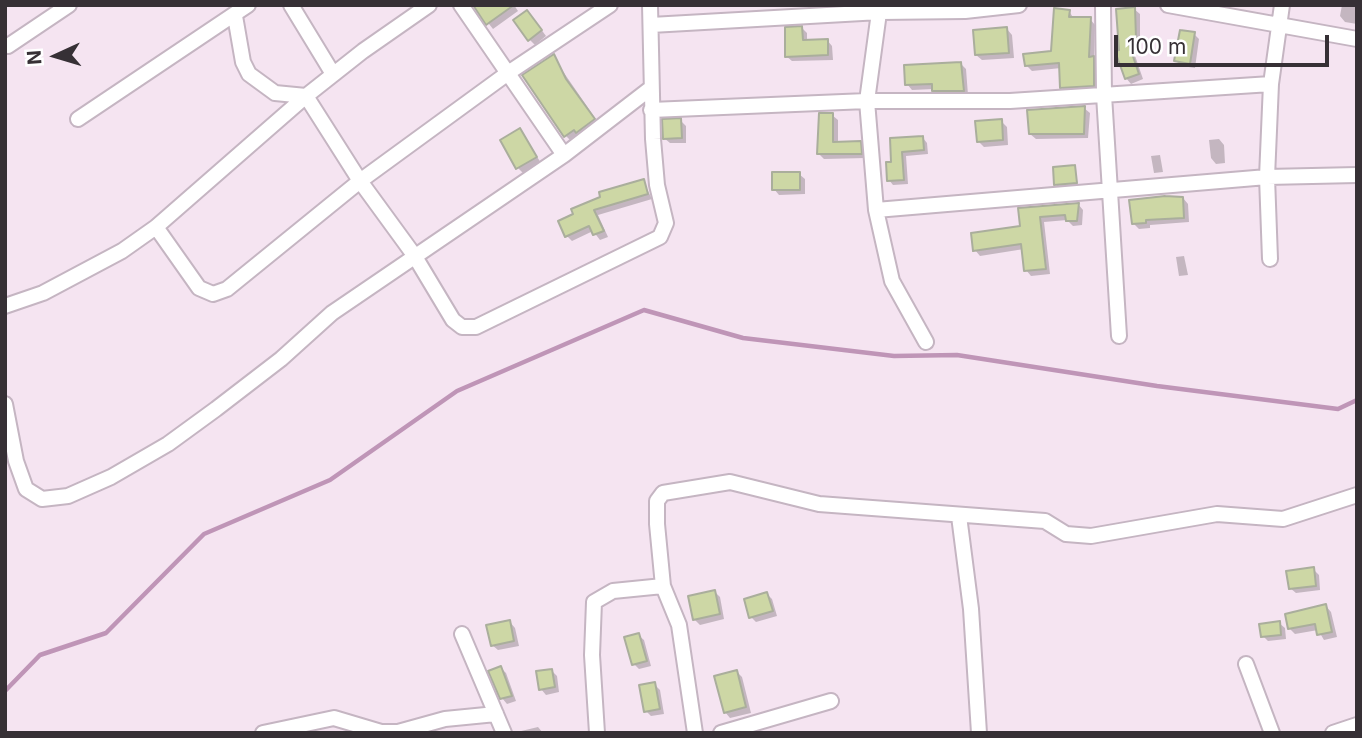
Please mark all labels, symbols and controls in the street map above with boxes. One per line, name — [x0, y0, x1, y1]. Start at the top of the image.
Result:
north arrow — [21, 21, 91, 91]
scale bar — [1117, 21, 1332, 65]
text: 100 m — [1127, 34, 1186, 59]
text: N — [23, 49, 47, 66]

